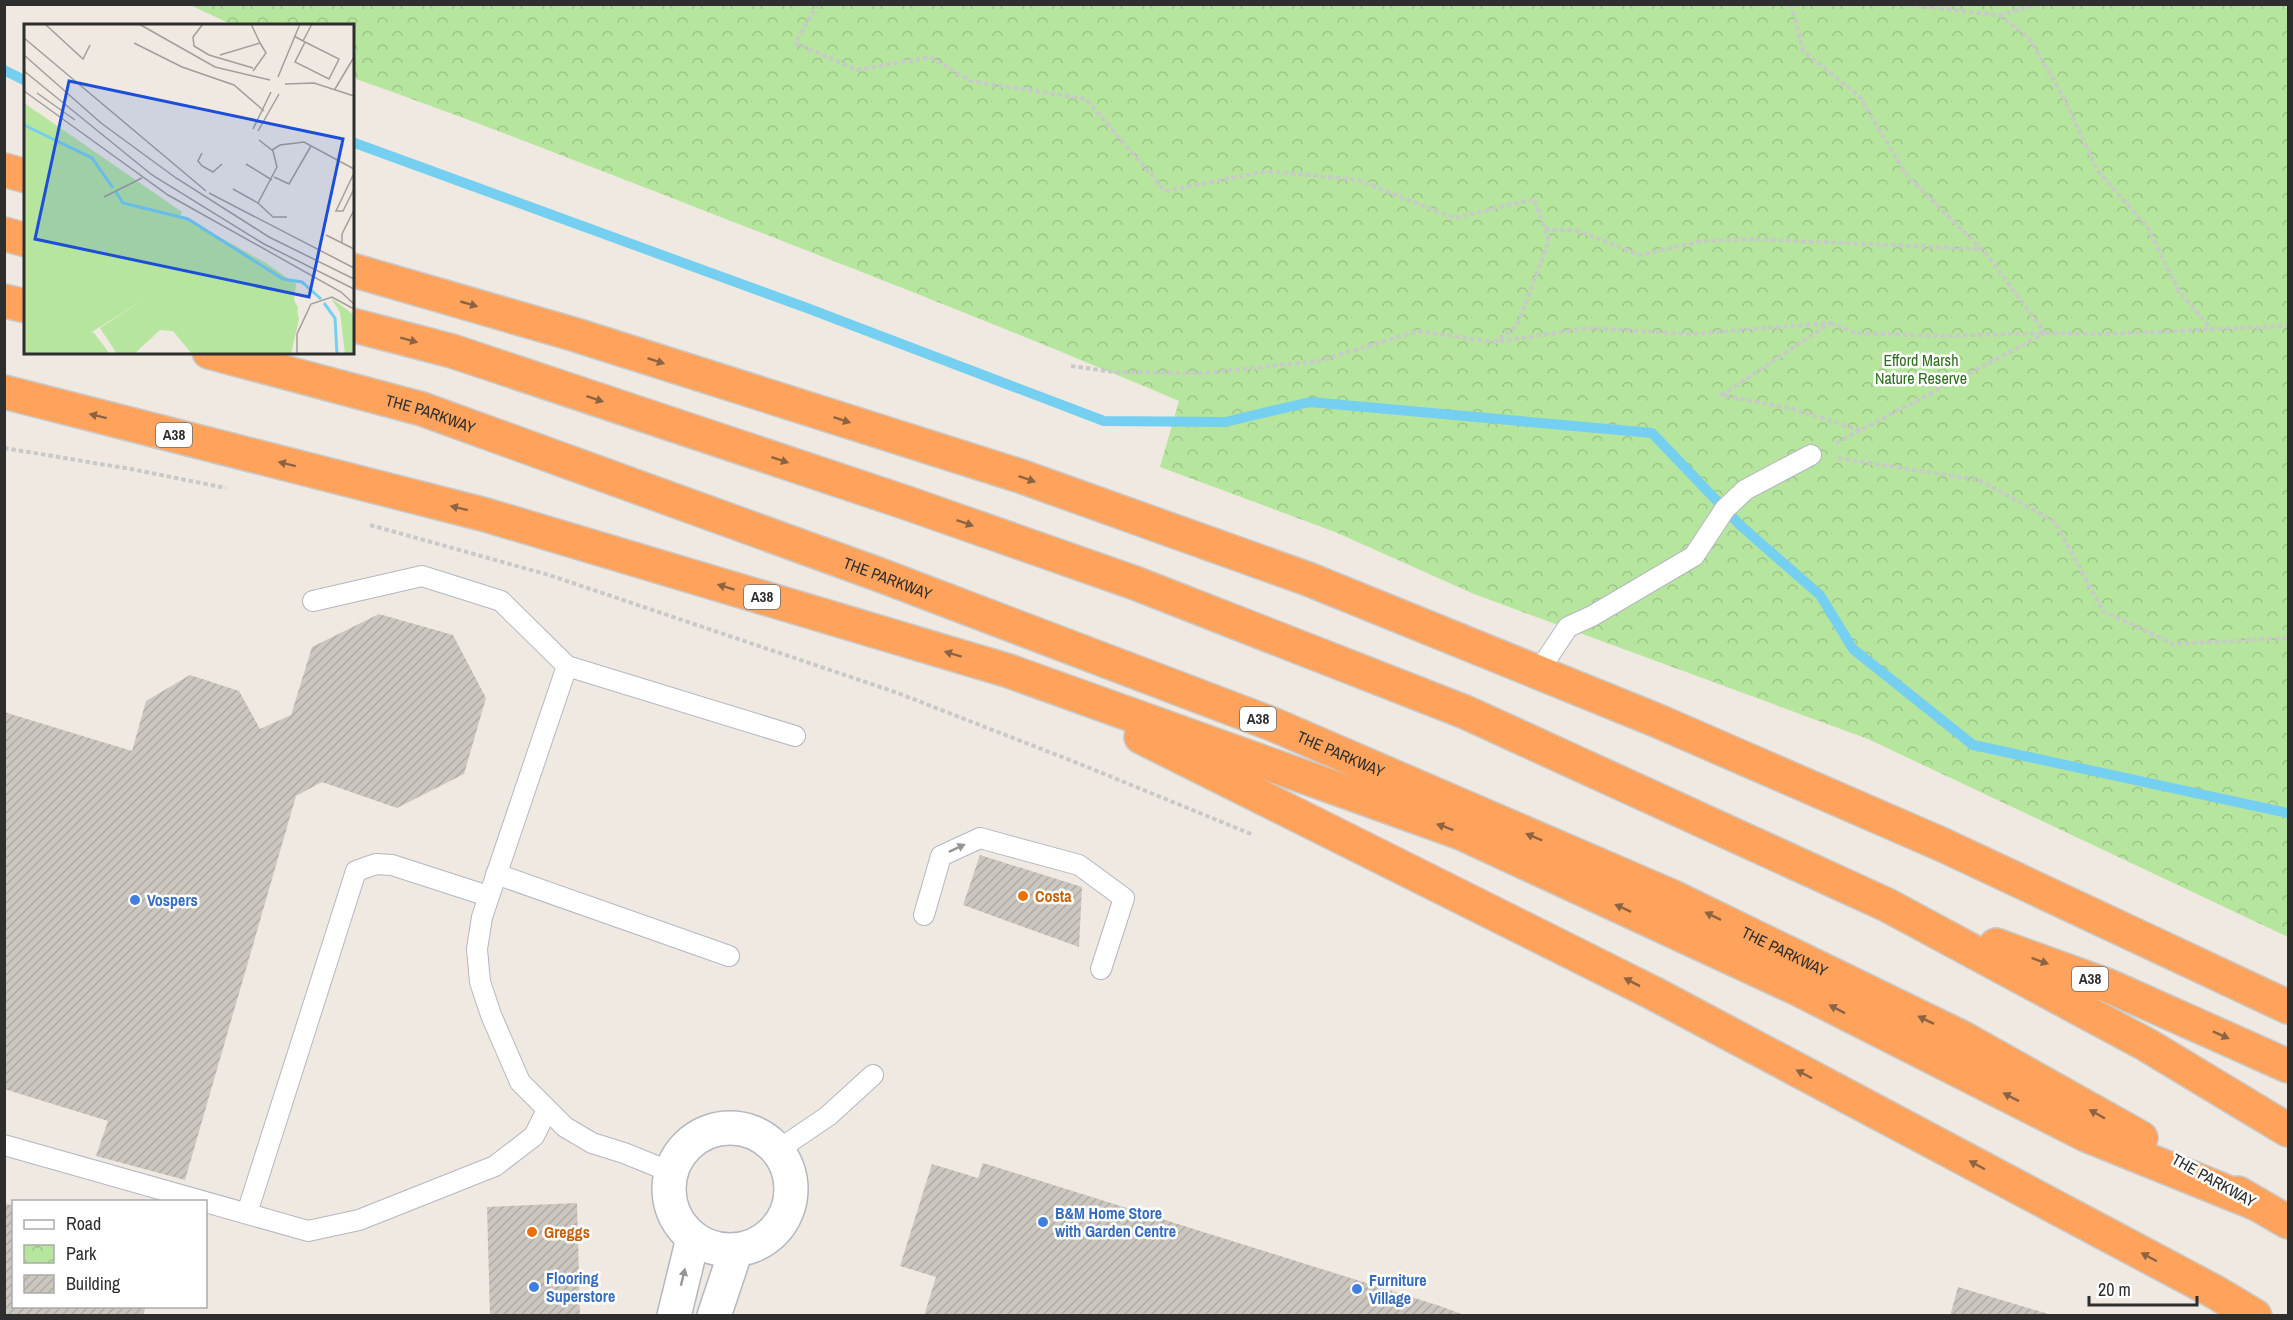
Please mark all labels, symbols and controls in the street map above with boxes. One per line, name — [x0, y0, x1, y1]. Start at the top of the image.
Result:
inset map — [24, 24, 354, 354]
one-way arrow — [460, 300, 478, 309]
one-way arrow — [400, 336, 418, 346]
park label: Efford Marsh Nature Reserve — [1875, 349, 1967, 389]
one-way arrow — [647, 356, 665, 366]
street label: THE PARKWAY — [383, 389, 479, 439]
one-way arrow — [586, 395, 604, 404]
one-way arrow — [89, 410, 107, 420]
one-way arrow — [833, 415, 851, 425]
road number: A38 — [156, 423, 192, 447]
one-way arrow — [771, 456, 789, 466]
one-way arrow — [277, 459, 296, 469]
one-way arrow — [1018, 474, 1036, 484]
one-way arrow — [450, 503, 468, 513]
one-way arrow — [956, 518, 974, 528]
street label: THE PARKWAY — [840, 552, 936, 605]
one-way arrow — [717, 582, 735, 591]
road number: A38 — [744, 585, 780, 609]
one-way arrow — [944, 649, 962, 658]
road number: A38 — [1240, 707, 1276, 731]
street label: THE PARKWAY — [1294, 725, 1388, 782]
one-way arrow — [1436, 822, 1454, 832]
one-way arrow — [1525, 832, 1543, 842]
one-way arrow — [949, 844, 966, 853]
place label: Costa — [1035, 885, 1072, 907]
place label: Vospers — [147, 889, 198, 911]
marker: Costa — [1016, 889, 1030, 903]
marker: Vospers — [128, 893, 142, 907]
one-way arrow — [1613, 903, 1631, 913]
one-way arrow — [1704, 911, 1721, 921]
street label: THE PARKWAY — [1738, 921, 1832, 982]
one-way arrow — [2032, 957, 2050, 967]
road number: A38 — [2072, 967, 2108, 991]
one-way arrow — [1623, 978, 1641, 988]
one-way arrow — [1829, 1004, 1846, 1014]
one-way arrow — [1917, 1015, 1934, 1024]
one-way arrow — [2212, 1031, 2229, 1040]
one-way arrow — [1796, 1069, 1813, 1078]
one-way arrow — [2003, 1092, 2020, 1102]
one-way arrow — [2088, 1109, 2105, 1119]
street label: THE PARKWAY — [2168, 1148, 2260, 1212]
one-way arrow — [1968, 1160, 1985, 1170]
legend — [12, 1200, 207, 1308]
place label: B&M Home Store with Garden Centre — [1055, 1202, 1176, 1242]
text: Road — [66, 1211, 101, 1236]
marker: B&M Home Store with Garden Centre — [1036, 1215, 1050, 1229]
place label: Greggs — [544, 1221, 590, 1243]
marker: Greggs — [525, 1225, 539, 1239]
text: Park — [66, 1241, 97, 1266]
one-way arrow — [2140, 1252, 2157, 1262]
place label: Flooring Superstore — [546, 1267, 615, 1307]
one-way arrow — [679, 1268, 689, 1286]
place label: Furniture Village — [1369, 1269, 1427, 1309]
scale bar — [2089, 1269, 2197, 1307]
text: Building — [66, 1271, 121, 1296]
text: 20 m — [2098, 1277, 2131, 1302]
marker: Flooring Superstore — [527, 1280, 541, 1294]
marker: Furniture Village — [1350, 1282, 1364, 1296]

